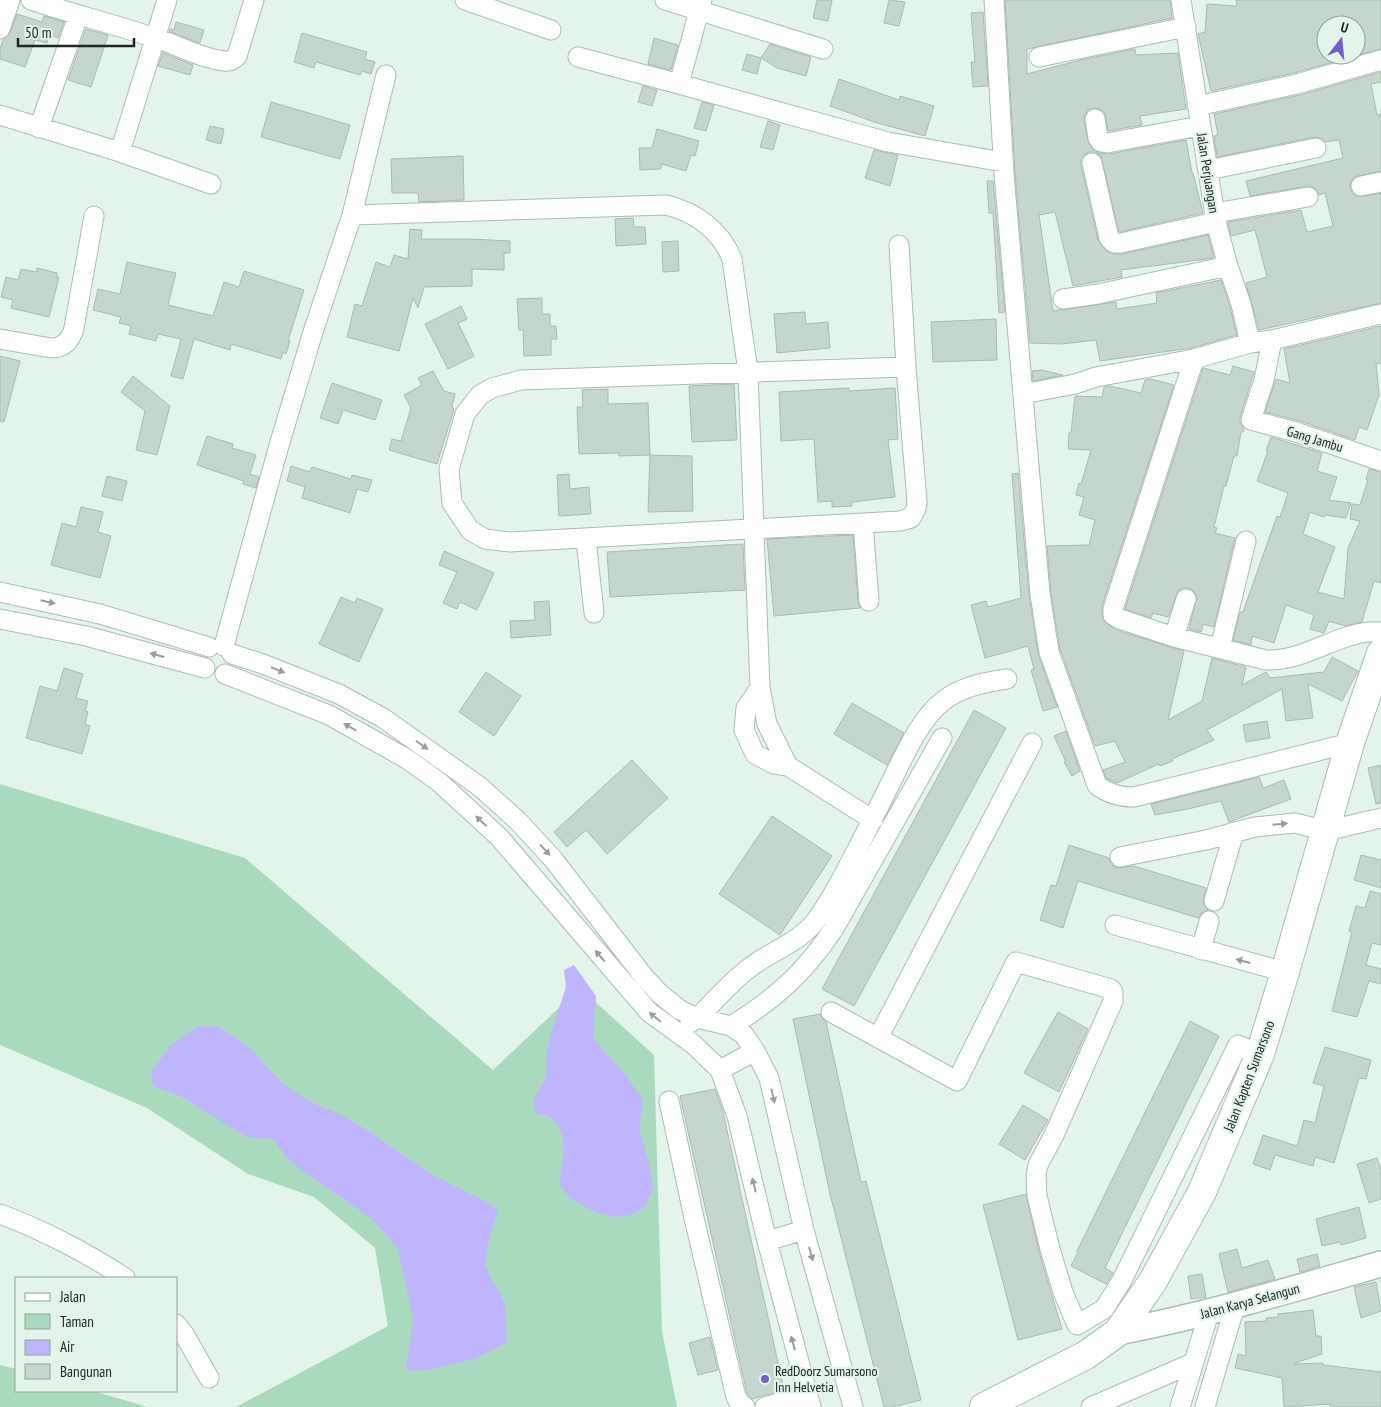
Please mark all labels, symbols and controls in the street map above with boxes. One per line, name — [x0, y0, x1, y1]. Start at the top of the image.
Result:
scale bar — [18, 15, 134, 47]
north arrow — [1316, 15, 1366, 65]
text: U — [1339, 18, 1351, 37]
text: 50 m — [25, 23, 51, 42]
street label: Jalan Perjuangan — [1193, 131, 1223, 214]
street label: Gang Jambu — [1285, 422, 1345, 456]
one-way arrow — [40, 598, 55, 606]
one-way arrow — [150, 651, 165, 659]
one-way arrow — [271, 666, 286, 674]
one-way arrow — [343, 722, 356, 731]
one-way arrow — [415, 740, 428, 750]
one-way arrow — [476, 815, 488, 827]
one-way arrow — [1272, 820, 1288, 828]
one-way arrow — [539, 844, 550, 857]
one-way arrow — [595, 950, 606, 962]
one-way arrow — [1236, 957, 1251, 965]
one-way arrow — [650, 1011, 662, 1023]
street label: Jalan Kapten Sumarsono — [1219, 1018, 1278, 1135]
one-way arrow — [769, 1089, 777, 1104]
one-way arrow — [750, 1178, 758, 1193]
one-way arrow — [807, 1247, 815, 1262]
legend — [15, 1277, 178, 1392]
street label: Jalan Karya Selangun — [1197, 1279, 1302, 1323]
text: Jalan — [59, 1287, 86, 1306]
text: Taman — [60, 1312, 94, 1331]
one-way arrow — [789, 1336, 797, 1351]
text: Air — [60, 1337, 75, 1356]
text: Bangunan — [60, 1362, 112, 1381]
place label: RedDoorz Sumarsono Inn Helvetia — [775, 1362, 878, 1396]
marker: RedDoorz Sumarsono Inn Helvetia — [759, 1373, 771, 1385]

